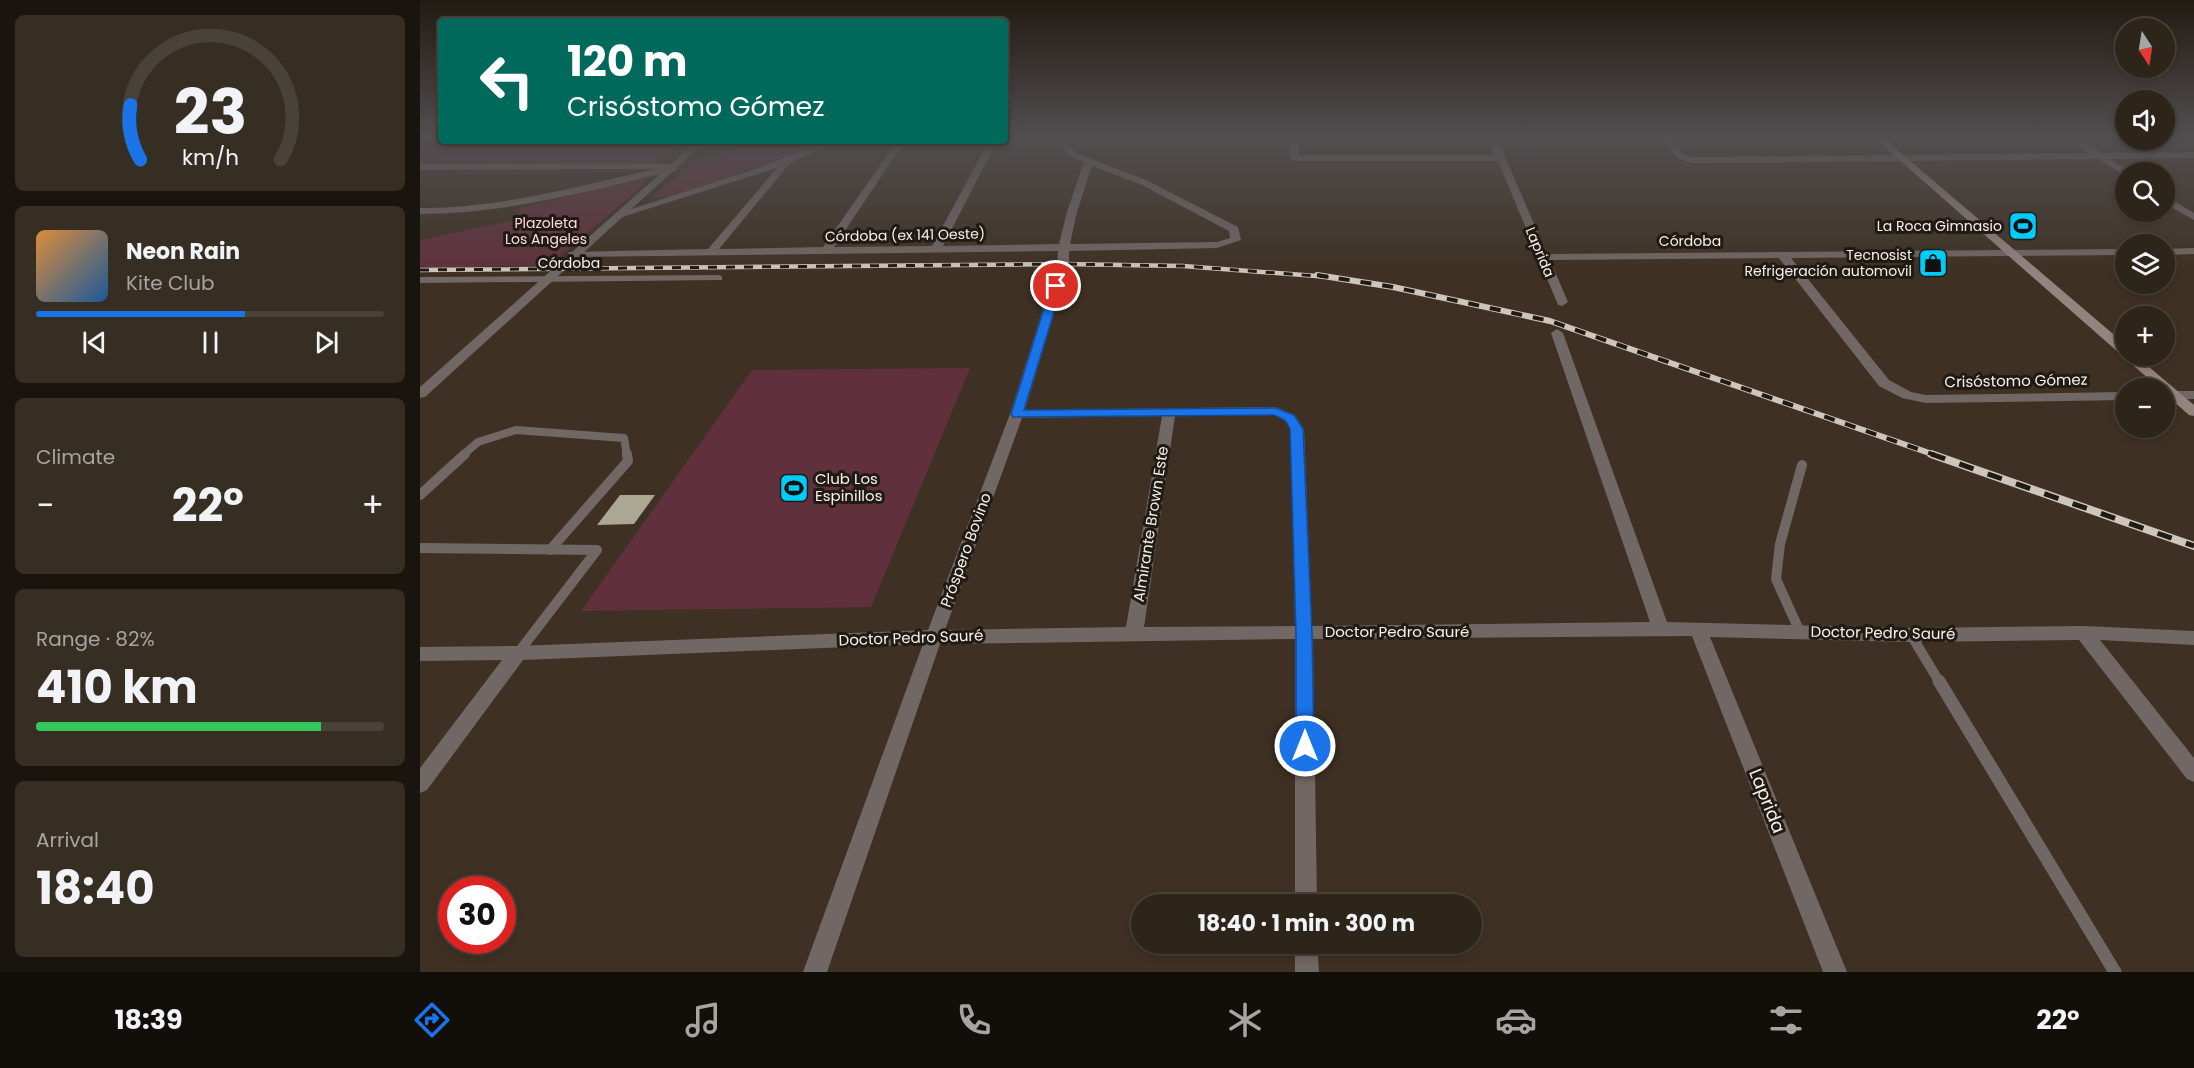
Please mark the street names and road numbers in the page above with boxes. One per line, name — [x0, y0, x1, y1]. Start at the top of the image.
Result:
street label: Córdoba (ex 141 Oeste) — [825, 224, 985, 246]
street label: Laprida — [1521, 224, 1559, 280]
street label: Córdoba — [1659, 231, 1721, 251]
street label: Córdoba — [538, 253, 600, 273]
street label: Crisóstomo Gómez — [1944, 369, 2088, 392]
street label: Almirante Brown Este — [1128, 444, 1173, 603]
street label: Próspero Bovino — [935, 490, 996, 610]
street label: Doctor Pedro Sauré — [1325, 621, 1469, 642]
street label: Doctor Pedro Sauré — [1810, 621, 1956, 644]
street label: Doctor Pedro Sauré — [838, 624, 984, 651]
street label: Laprida — [1743, 765, 1792, 837]

